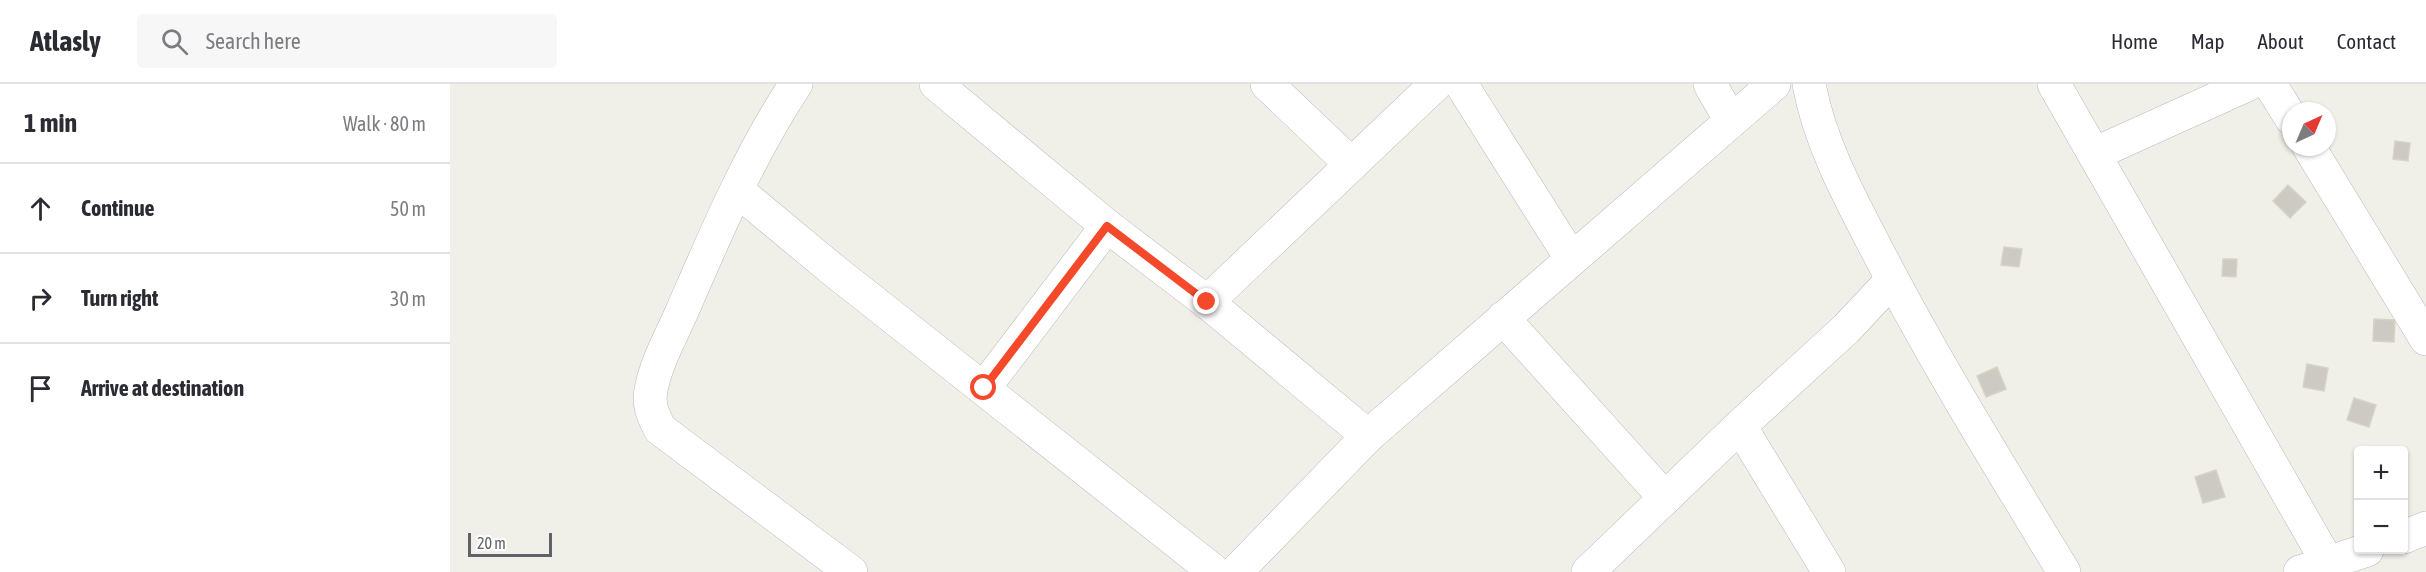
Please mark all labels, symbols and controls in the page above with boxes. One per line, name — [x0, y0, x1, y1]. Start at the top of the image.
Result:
search box — [137, 14, 557, 68]
text: Atlasly — [30, 25, 101, 57]
icon: search — [158, 25, 191, 58]
text: Search here — [206, 28, 301, 54]
text: Home — [2111, 29, 2158, 53]
text: Map — [2191, 29, 2225, 53]
text: About — [2258, 29, 2304, 53]
text: Contact — [2337, 29, 2396, 53]
north arrow — [2282, 102, 2336, 156]
text: 1 min — [24, 108, 77, 138]
text: Walk · 80 m — [343, 112, 426, 135]
icon: ahead — [24, 192, 57, 225]
text: Continue — [81, 195, 155, 221]
text: 50 m — [390, 197, 426, 220]
icon: right — [24, 282, 57, 315]
text: Turn right — [81, 285, 158, 311]
text: 30 m — [390, 287, 426, 310]
route end — [1193, 288, 1219, 314]
icon: arrive — [24, 372, 57, 405]
route start — [970, 374, 996, 400]
text: Arrive at destination — [81, 375, 244, 401]
map controls — [2354, 446, 2408, 554]
button: + — [2354, 446, 2408, 500]
button: − — [2354, 500, 2408, 554]
scale bar — [468, 530, 552, 558]
text: 20 m — [477, 534, 506, 552]

